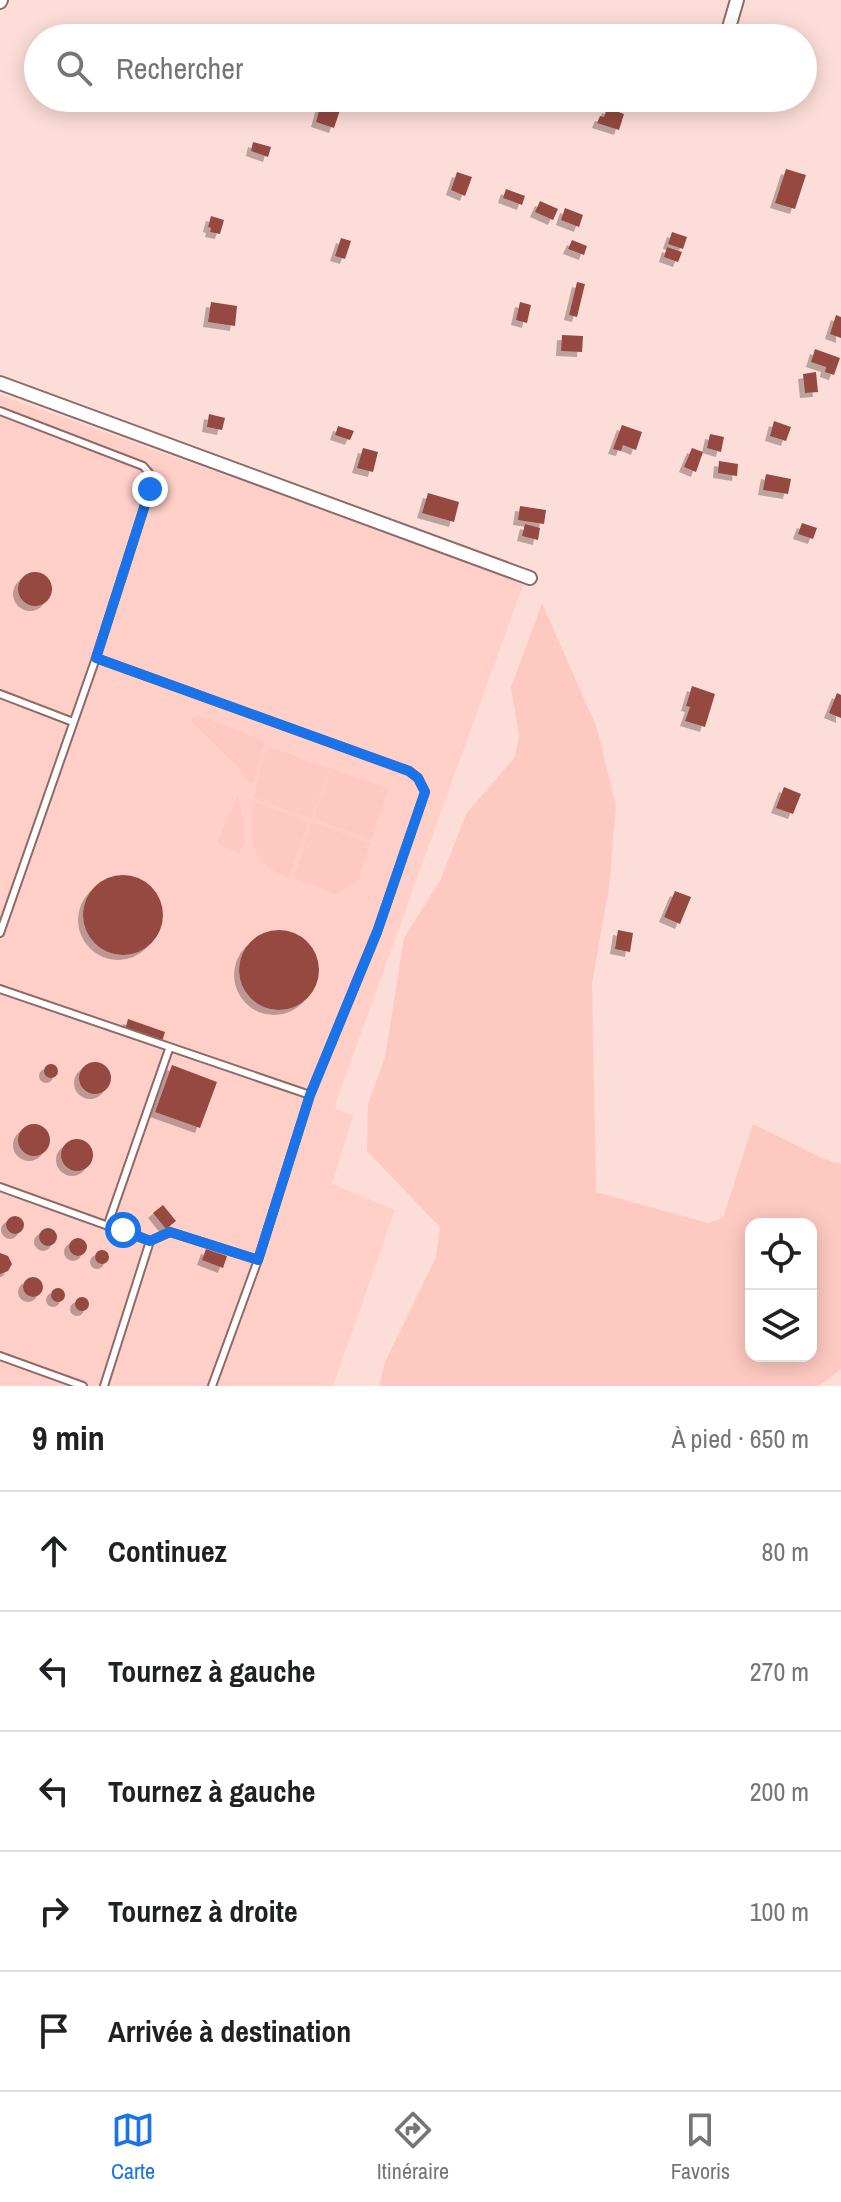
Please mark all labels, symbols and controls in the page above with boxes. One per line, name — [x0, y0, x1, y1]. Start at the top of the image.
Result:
search box — [24, 24, 817, 112]
icon: search — [52, 46, 96, 90]
text: Rechercher — [116, 48, 243, 88]
route end — [132, 471, 168, 507]
route start — [105, 1212, 141, 1248]
map controls — [745, 1218, 817, 1362]
button: locate — [745, 1218, 817, 1290]
button: layers — [745, 1290, 817, 1362]
text: 9 min — [32, 1415, 105, 1461]
text: À pied · 650 m — [671, 1421, 809, 1456]
icon: ahead — [32, 1529, 76, 1573]
text: Continuez — [108, 1531, 227, 1571]
text: 80 m — [762, 1534, 809, 1569]
icon: left — [32, 1649, 76, 1693]
text: Tournez à gauche — [108, 1651, 315, 1691]
text: 270 m — [750, 1654, 809, 1689]
icon: left — [32, 1769, 76, 1813]
text: Tournez à gauche — [108, 1771, 315, 1811]
text: 200 m — [750, 1774, 809, 1809]
icon: right — [32, 1889, 76, 1933]
text: Tournez à droite — [108, 1891, 298, 1931]
text: 100 m — [750, 1894, 809, 1929]
icon: arrive — [32, 2009, 76, 2053]
text: Arrivée à destination — [108, 2011, 351, 2051]
tab: Carte — [111, 2108, 155, 2186]
tab: Itinéraire — [377, 2108, 449, 2186]
tab: Favoris — [671, 2108, 730, 2186]

